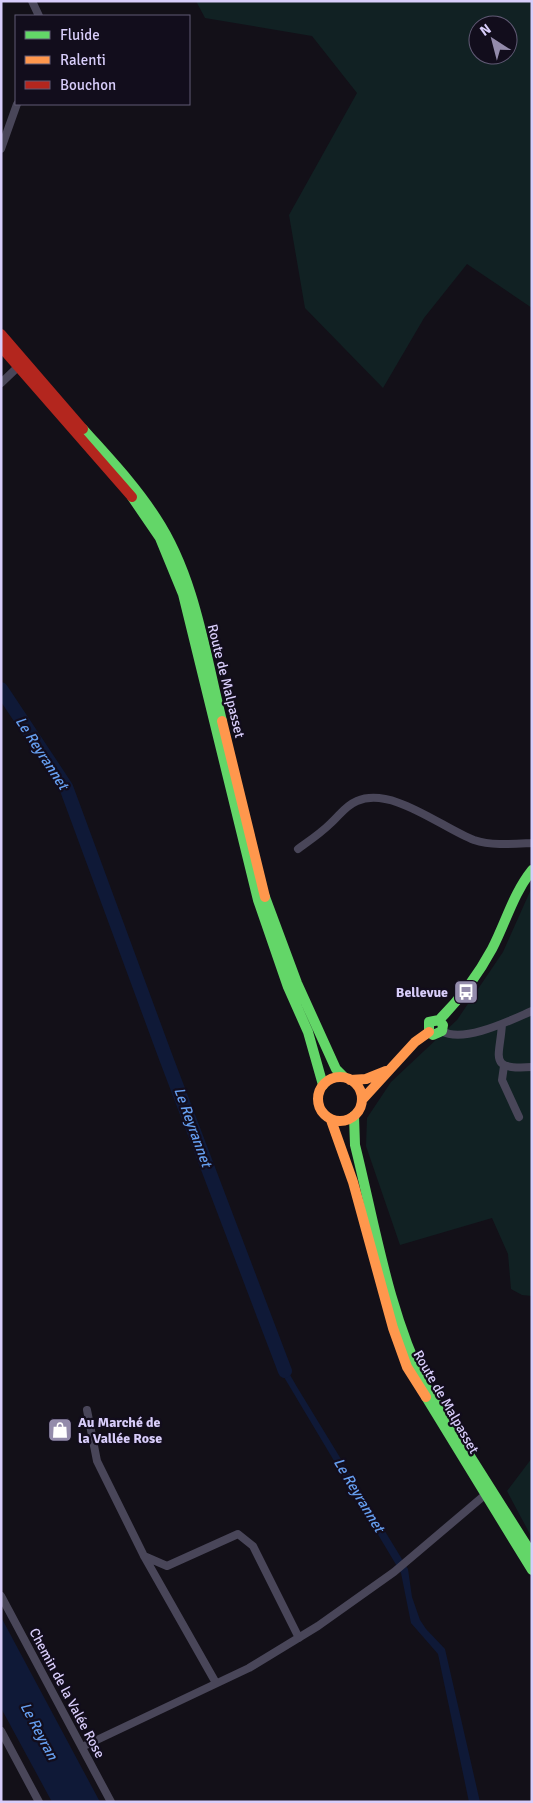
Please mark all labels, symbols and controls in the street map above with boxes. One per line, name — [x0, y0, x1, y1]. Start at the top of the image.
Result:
legend — [15, 15, 190, 105]
north arrow — [468, 15, 518, 65]
text: N — [477, 20, 495, 40]
text: Fluide — [60, 26, 100, 44]
text: Ralenti — [60, 51, 106, 69]
text: Bouchon — [60, 76, 116, 94]
street label: Route de Malpasset — [204, 622, 248, 740]
water label: Le Reyrannet — [12, 713, 73, 794]
bus stop icon: Bellevue — [453, 979, 479, 1005]
place label: Bellevue — [396, 984, 448, 1001]
water label: Le Reyrannet — [170, 1085, 216, 1171]
street label: Route de Malpasset — [409, 1347, 483, 1457]
place label: Au Marché de la Vallée Rose — [78, 1414, 162, 1447]
shop icon: Au Marché de la Vallée Rose — [47, 1417, 73, 1443]
water label: Le Reyrannet — [330, 1455, 389, 1537]
street label: Chemin de la Valée Rose — [25, 1625, 109, 1761]
water label: Le Reyran — [16, 1699, 62, 1764]

